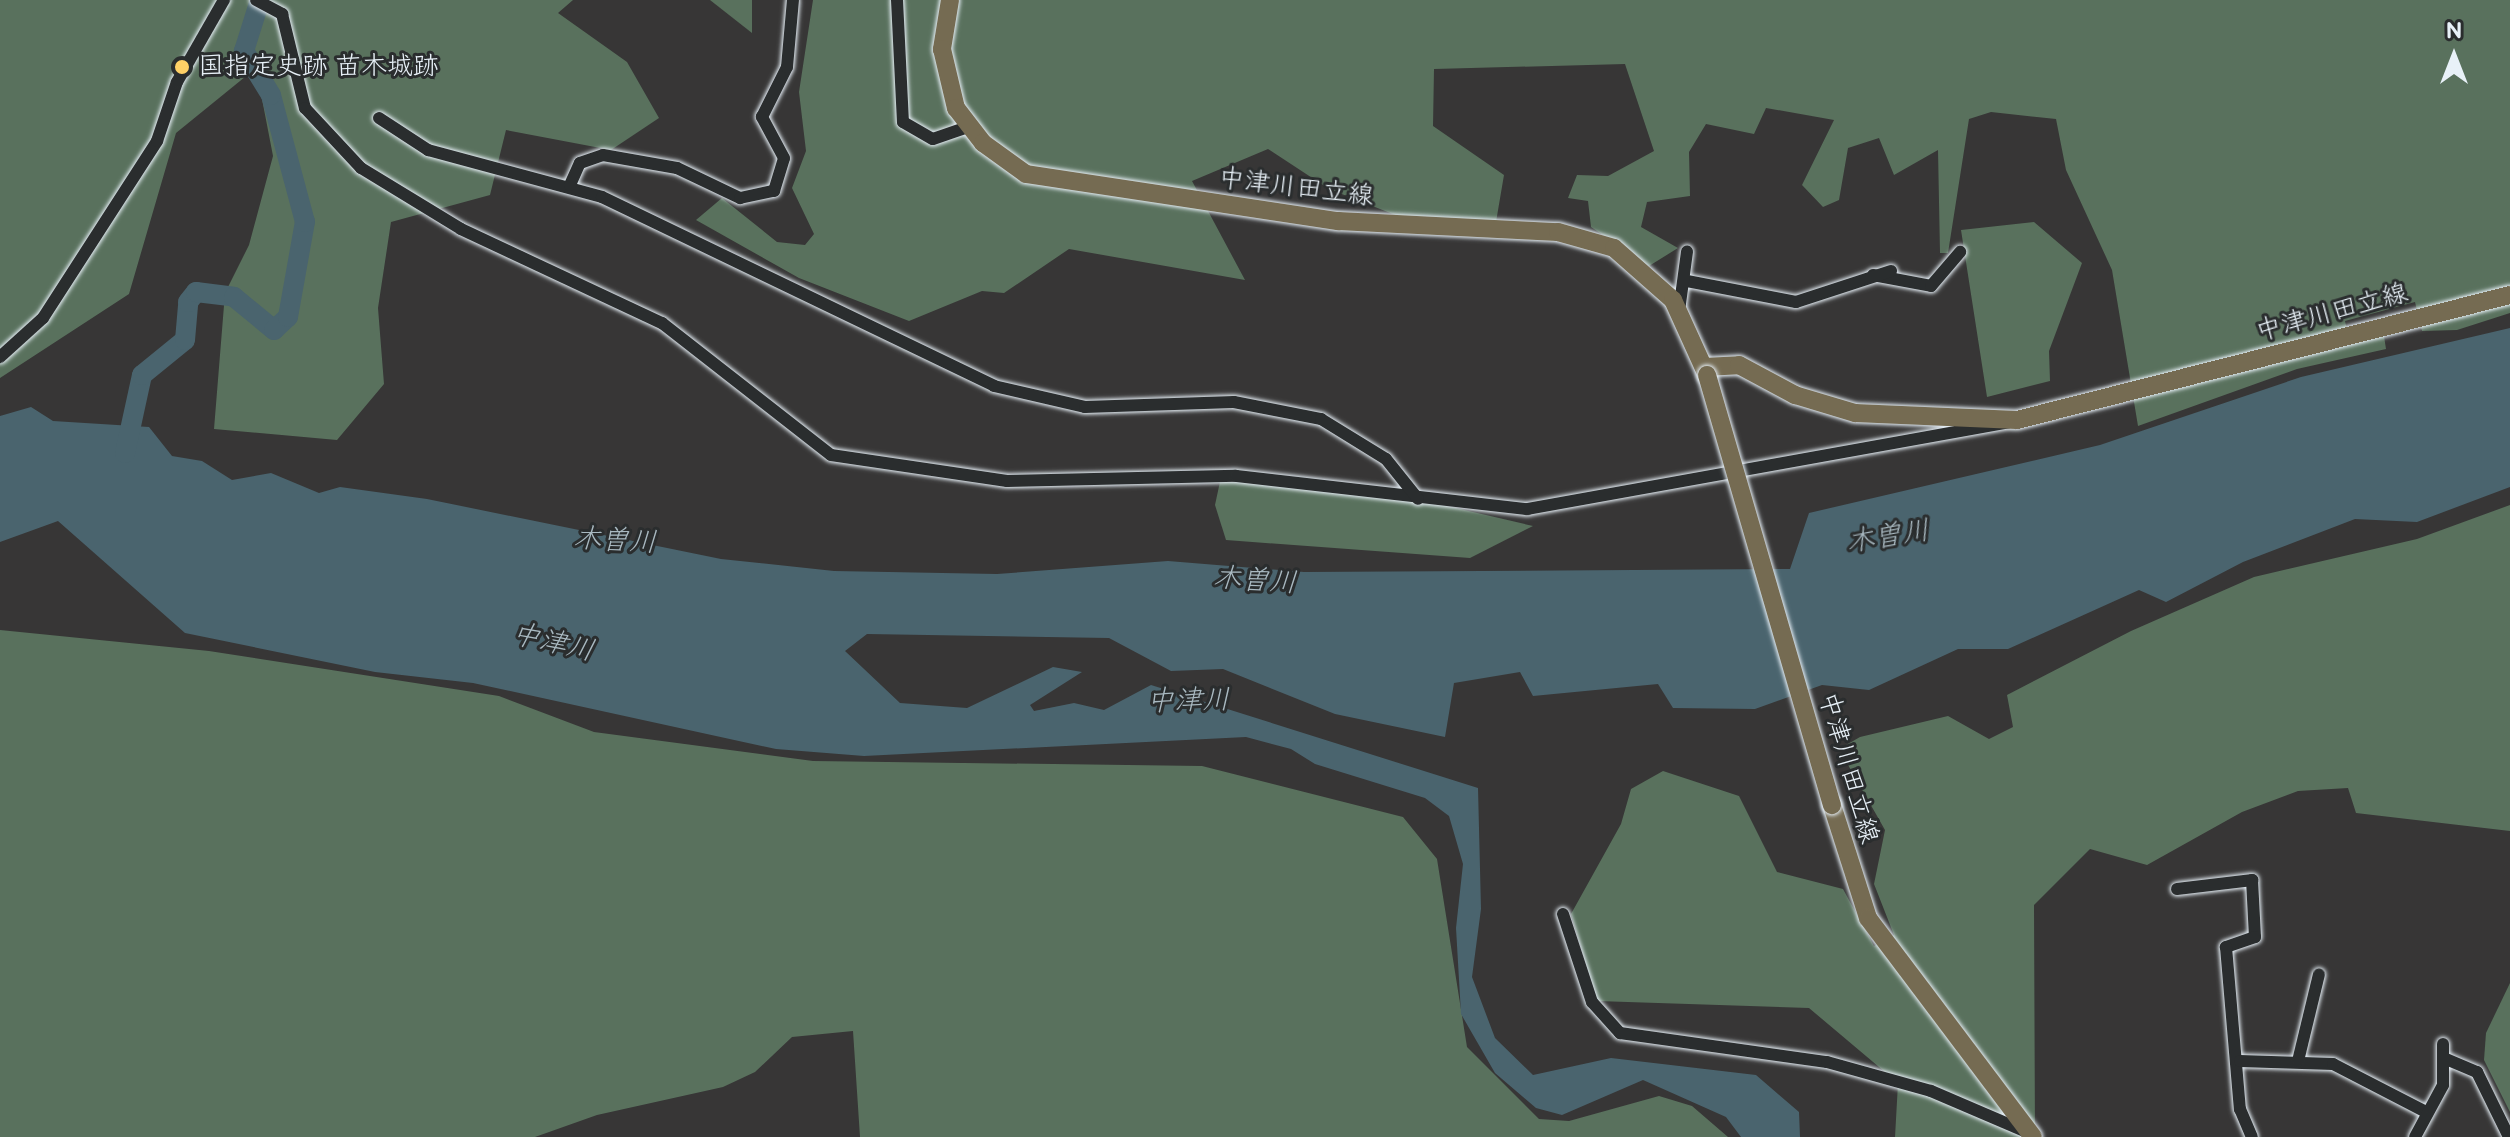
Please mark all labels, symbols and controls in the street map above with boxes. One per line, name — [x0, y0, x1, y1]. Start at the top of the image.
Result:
north arrow — [2414, 16, 2494, 96]
text: N — [2446, 18, 2462, 45]
place label: 国指定史跡 苗木城跡 — [198, 51, 439, 83]
marker: 国指定史跡 苗木城跡 — [173, 58, 191, 76]
street label: 中津川田立線 — [1217, 163, 1375, 213]
street label: 中津川田立線 — [2253, 278, 2411, 348]
water label: 木曽川 — [1844, 514, 1932, 560]
water label: 木曽川 — [572, 522, 658, 560]
water label: 木曽川 — [1212, 561, 1298, 601]
water label: 中津川 — [508, 617, 598, 669]
water label: 中津川 — [1146, 683, 1230, 719]
street label: 中津川田立線 — [1812, 689, 1884, 847]

